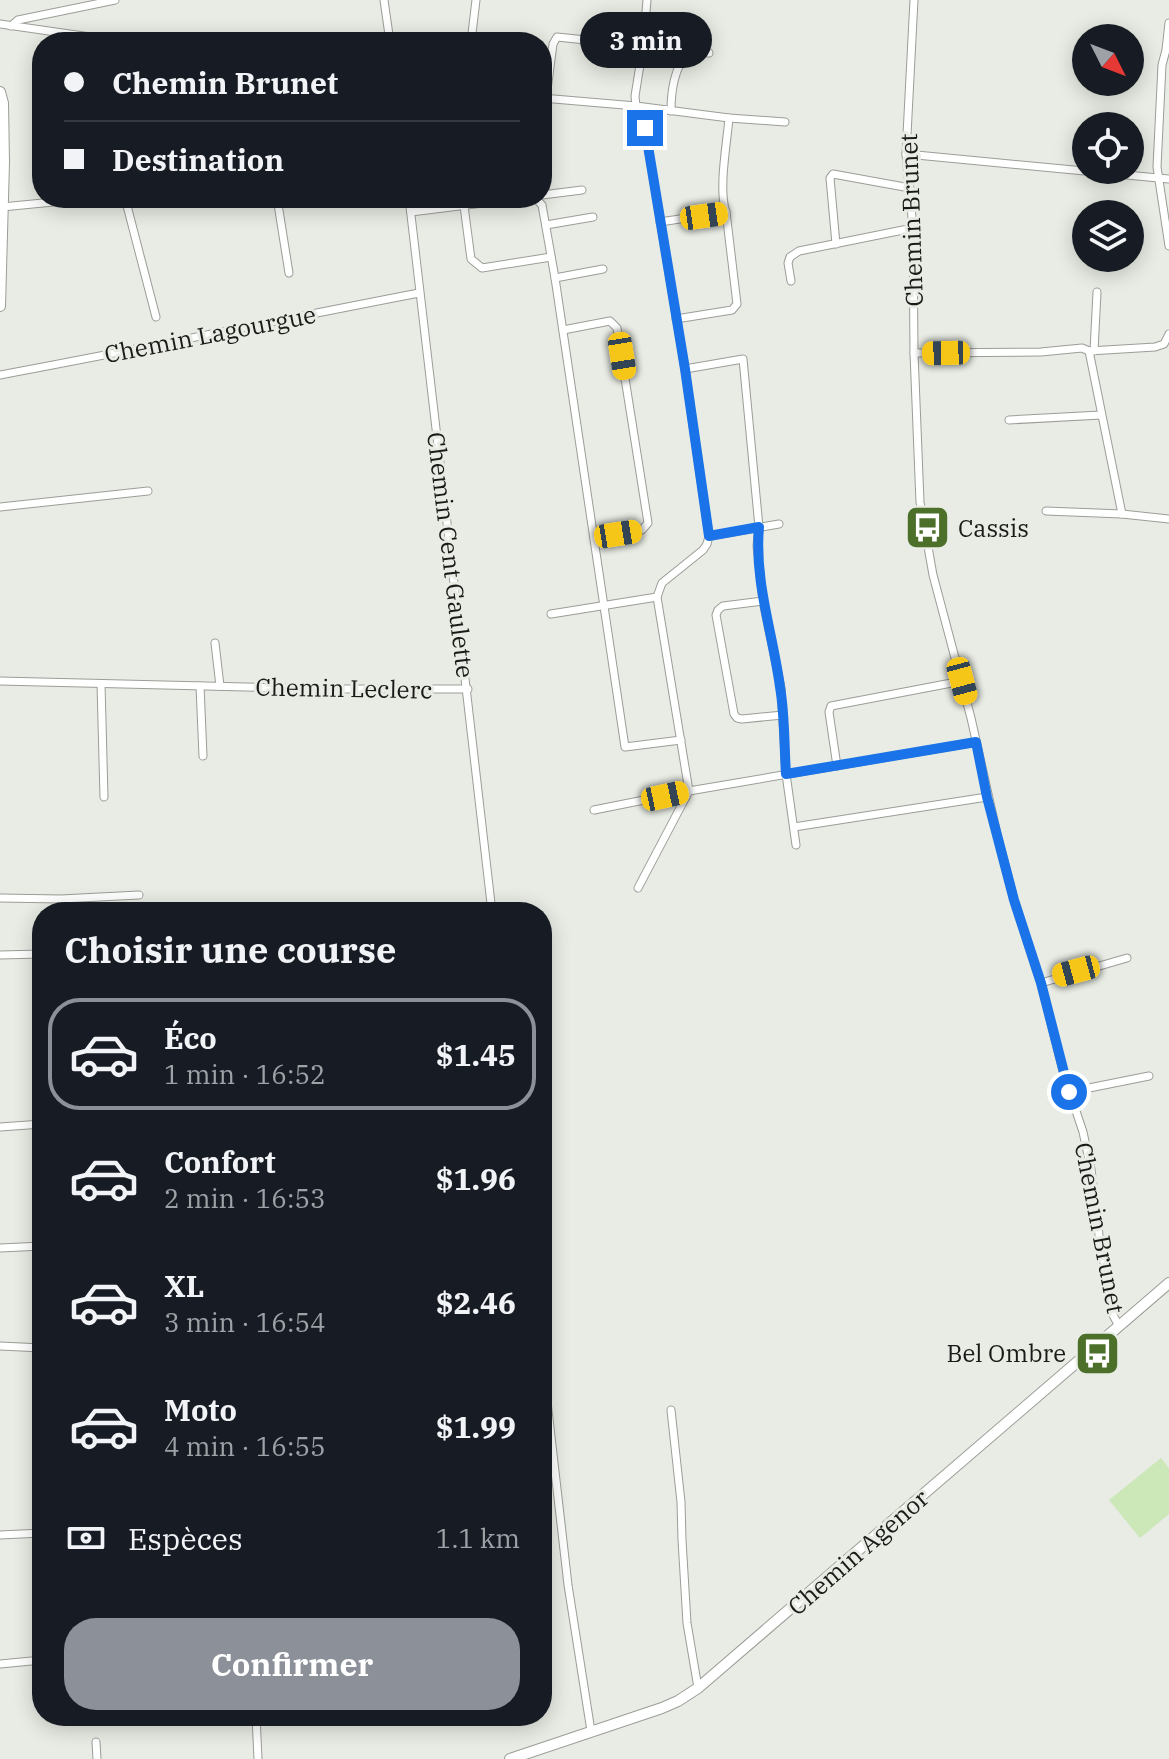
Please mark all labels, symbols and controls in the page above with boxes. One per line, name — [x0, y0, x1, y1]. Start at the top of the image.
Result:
callout: 3 min — [579, 12, 711, 68]
text: 3 min — [610, 23, 682, 57]
north arrow — [1072, 24, 1144, 96]
map controls — [1072, 24, 1144, 272]
text: Chemin Brunet — [112, 63, 338, 102]
route end — [627, 110, 663, 146]
button: locate — [1072, 112, 1144, 184]
street label: Chemin Brunet — [892, 133, 930, 307]
text: Destination — [112, 140, 284, 179]
button: layers — [1072, 200, 1144, 272]
car — [679, 201, 729, 231]
street label: Chemin Lagourgue — [102, 298, 318, 370]
car — [606, 330, 638, 382]
car — [922, 341, 970, 365]
street label: Chemin Cent Gaulette — [420, 430, 482, 680]
bus stop icon: Cassis — [903, 504, 951, 552]
place label: Cassis — [958, 512, 1029, 544]
car — [592, 518, 644, 550]
car — [944, 655, 980, 707]
street label: Chemin Leclerc — [255, 670, 433, 706]
car — [639, 779, 691, 813]
text: Choisir une course — [64, 926, 396, 973]
car — [1050, 953, 1102, 989]
icon: car — [68, 1018, 140, 1090]
text: Éco — [164, 1018, 217, 1057]
text: $1.45 — [436, 1035, 516, 1074]
text: 1 min · 16:52 — [164, 1057, 326, 1091]
route start — [1051, 1074, 1087, 1110]
street label: Chemin Brunet — [1068, 1140, 1132, 1316]
icon: car — [68, 1142, 140, 1214]
text: Confort — [164, 1142, 276, 1181]
text: $1.96 — [436, 1159, 516, 1198]
text: 2 min · 16:53 — [164, 1181, 326, 1215]
icon: car — [68, 1266, 140, 1338]
text: XL — [164, 1266, 204, 1305]
text: $2.46 — [436, 1283, 516, 1322]
text: 3 min · 16:54 — [164, 1305, 326, 1339]
bus stop icon: Bel Ombre — [1073, 1329, 1121, 1377]
place label: Bel Ombre — [946, 1337, 1066, 1369]
icon: car — [68, 1390, 140, 1462]
text: Moto — [164, 1390, 237, 1429]
text: $1.99 — [436, 1407, 516, 1446]
text: 4 min · 16:55 — [164, 1429, 326, 1463]
street label: Chemin Agenor — [781, 1482, 935, 1622]
icon: cash — [64, 1516, 108, 1560]
text: Espèces — [128, 1519, 243, 1558]
text: 1.1 km — [436, 1521, 520, 1555]
button: Confirmer — [64, 1618, 520, 1710]

